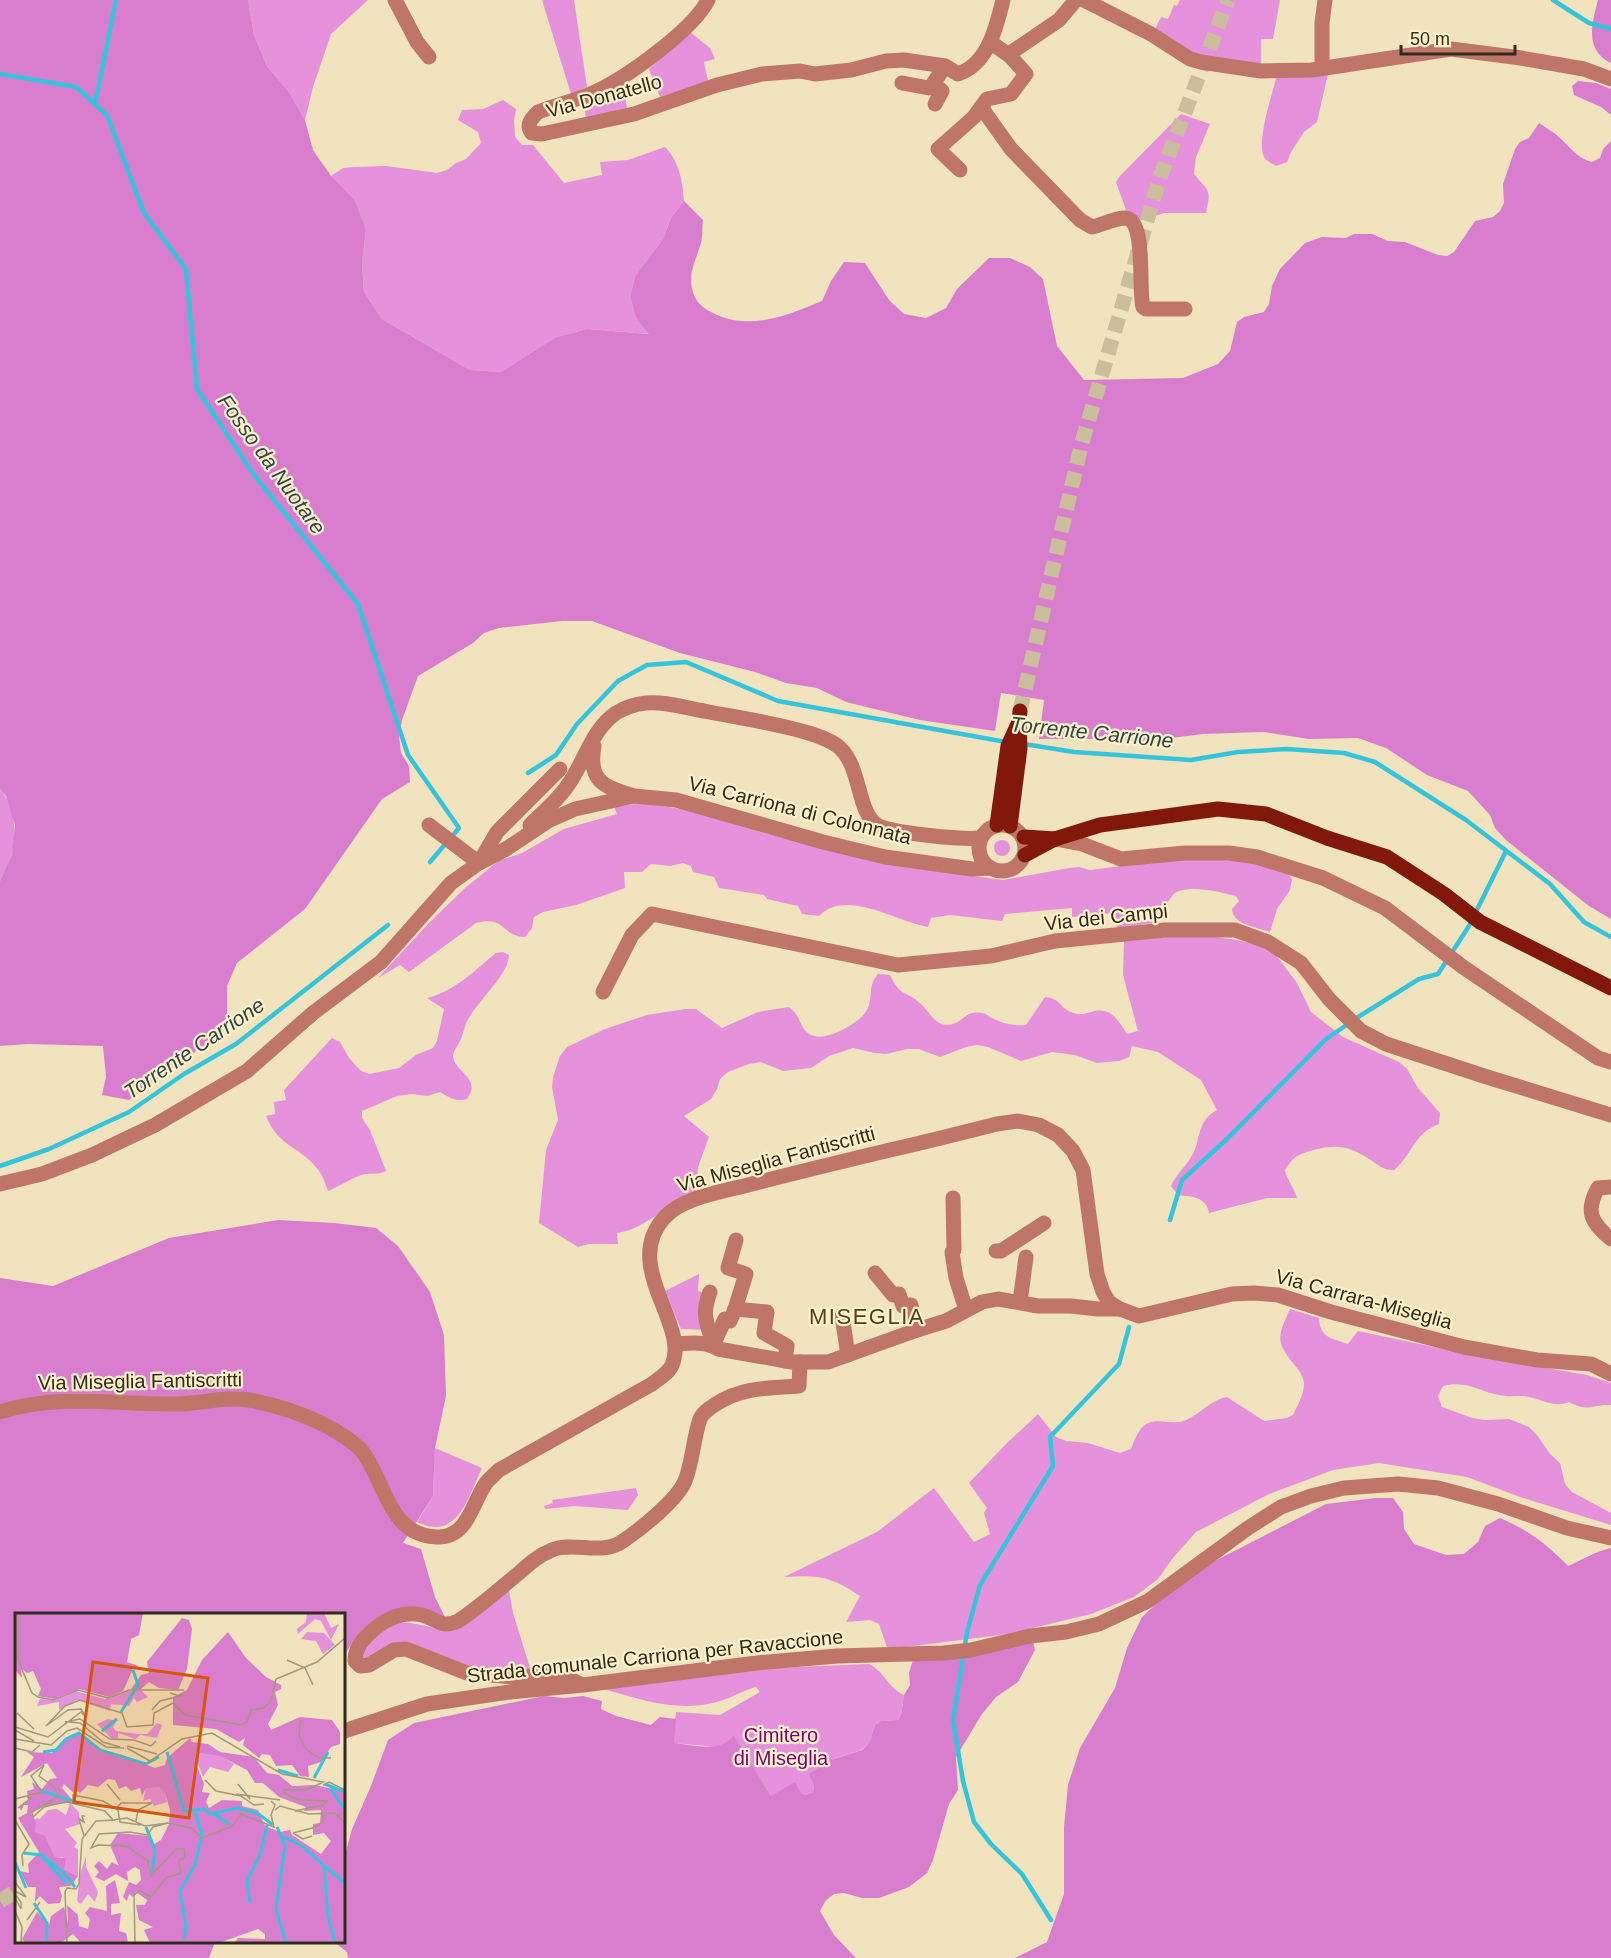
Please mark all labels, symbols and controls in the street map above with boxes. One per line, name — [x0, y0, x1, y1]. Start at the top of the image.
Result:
scale bar — [1401, 18, 1515, 56]
text: 50 m — [1410, 29, 1450, 49]
street label: Via Donatello — [544, 70, 664, 122]
water label: Fosso da Nuotare — [214, 390, 330, 538]
water label: Torrente Carrione — [1009, 712, 1175, 752]
street label: Via Carriona di Colonnata — [686, 772, 914, 849]
street label: Via dei Campi — [1043, 900, 1169, 934]
water label: Torrente Carrione — [120, 993, 268, 1103]
street label: Via Miseglia Fantiscritti — [675, 1122, 877, 1196]
street label: Via Carrara-Miseglia — [1273, 1265, 1456, 1333]
district label: MISEGLIA — [809, 1304, 925, 1329]
street label: Via Miseglia Fantiscritti — [38, 1368, 242, 1394]
inset map — [15, 1613, 345, 1943]
street label: Strada comunale Carriona per Ravaccione — [466, 1625, 844, 1687]
park label: Cimitero di Miseglia — [734, 1724, 829, 1769]

